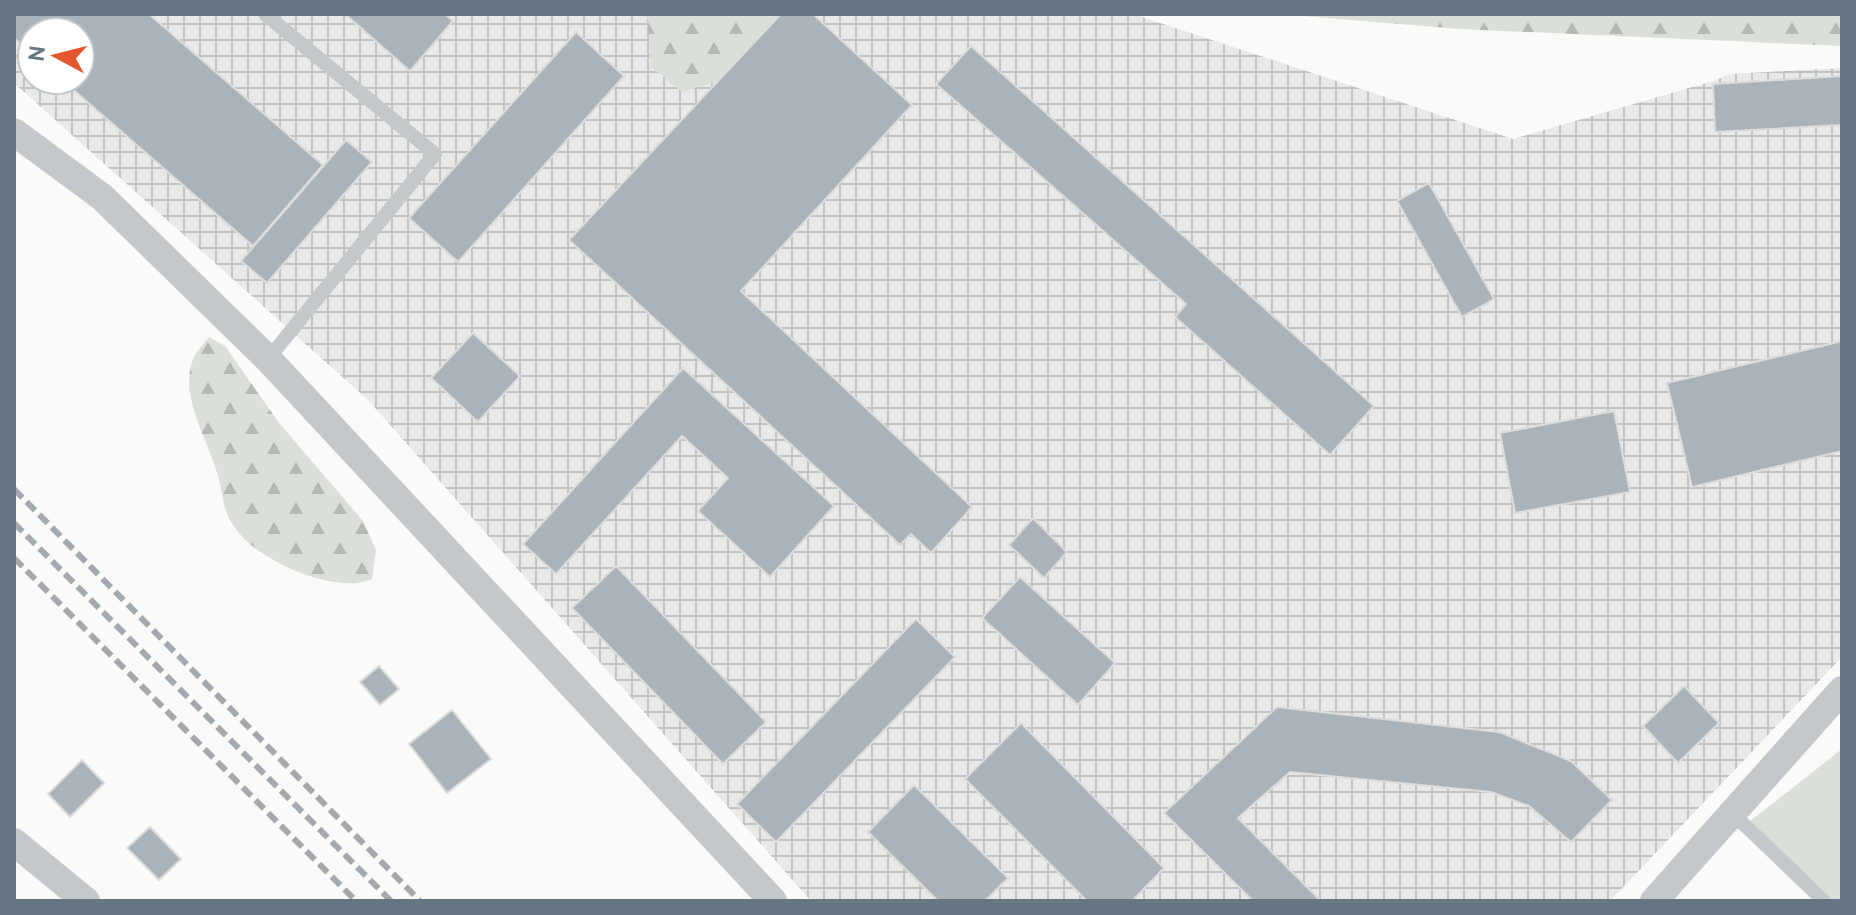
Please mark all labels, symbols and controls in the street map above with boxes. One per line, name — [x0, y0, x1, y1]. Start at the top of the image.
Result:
north arrow — [16, 16, 96, 96]
text: N — [24, 44, 53, 63]

